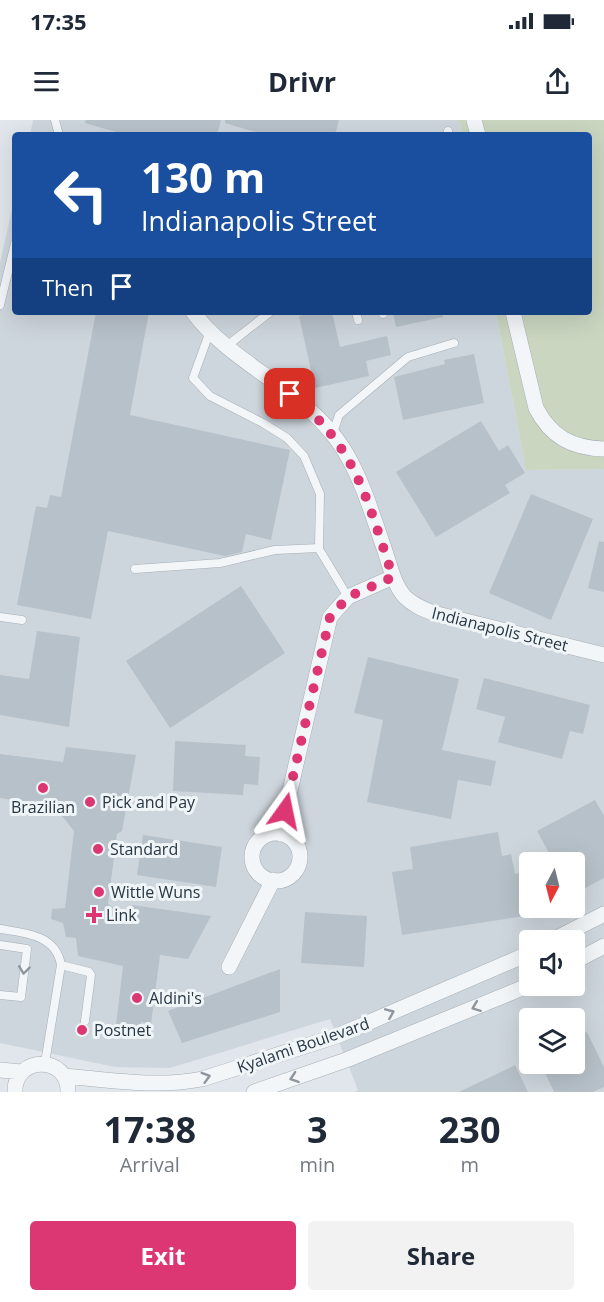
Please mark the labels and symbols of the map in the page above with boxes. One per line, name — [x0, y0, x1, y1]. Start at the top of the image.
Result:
pin — [264, 368, 315, 419]
street label: Indianapolis Street — [430, 601, 571, 657]
position arrow — [253, 779, 317, 843]
marker: Brazilian — [36, 781, 50, 795]
place label: Pick and Pay — [102, 791, 196, 813]
marker: Pick and Pay — [83, 795, 97, 809]
place label: Brazilian — [11, 796, 75, 818]
place label: Standard — [110, 838, 178, 860]
marker: Standard — [91, 842, 105, 856]
north arrow — [519, 852, 585, 918]
place label: Wittle Wuns — [111, 881, 200, 903]
marker: Wittle Wuns — [92, 885, 106, 899]
place label: Link — [106, 904, 137, 926]
marker: Link — [87, 908, 101, 922]
one-way arrow — [18, 966, 31, 975]
place label: Aldini's — [149, 987, 202, 1009]
marker: Aldini's — [130, 991, 144, 1005]
one-way arrow — [471, 1000, 481, 1013]
one-way arrow — [383, 1008, 394, 1020]
street label: Kyalami Boulevard — [234, 1012, 372, 1078]
place label: Postnet — [94, 1019, 151, 1041]
marker: Postnet — [75, 1023, 89, 1037]
one-way arrow — [289, 1071, 300, 1084]
one-way arrow — [201, 1072, 211, 1085]

